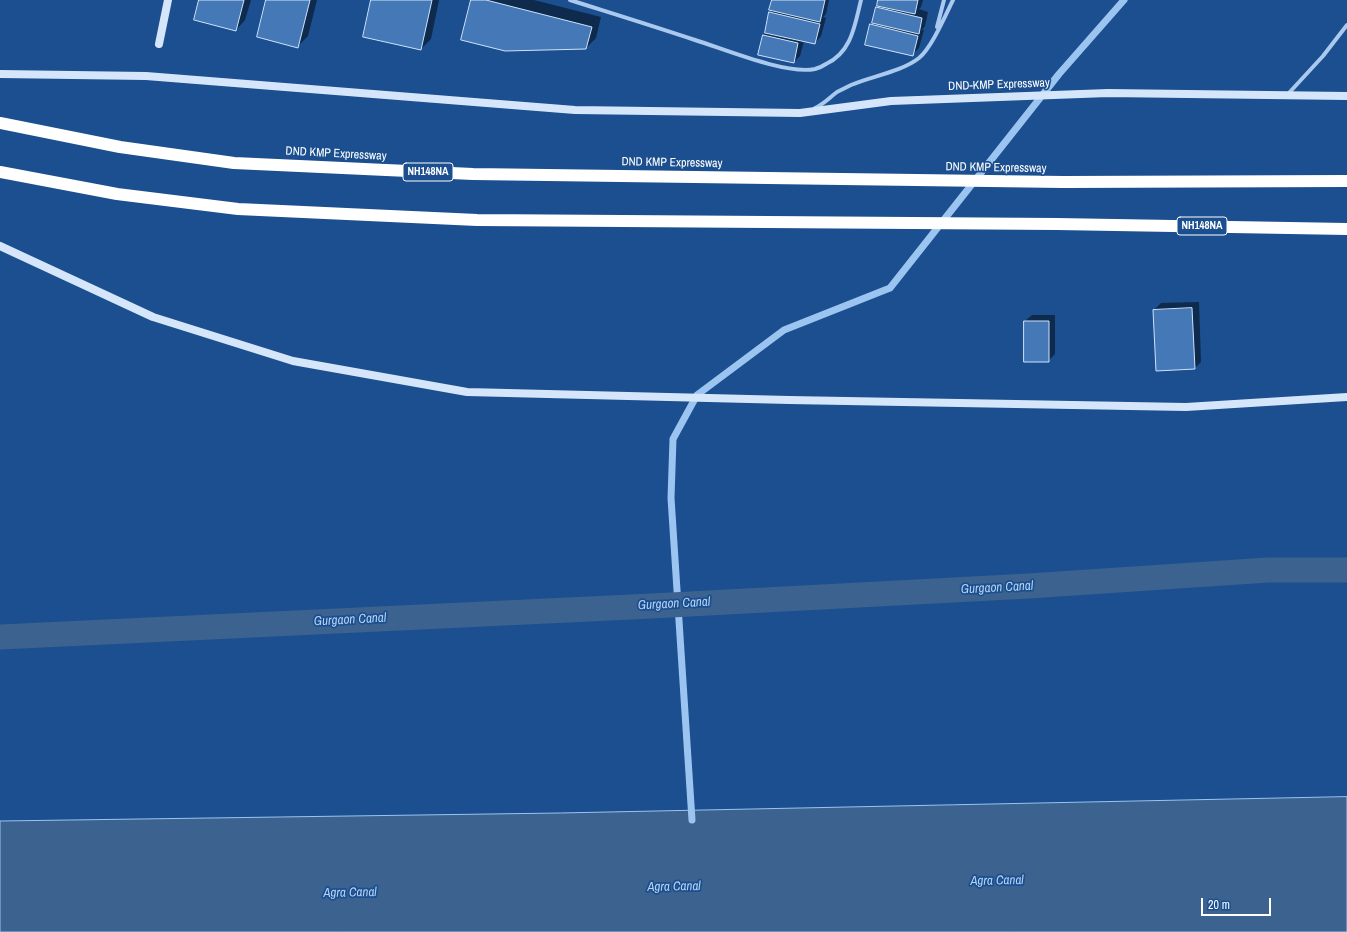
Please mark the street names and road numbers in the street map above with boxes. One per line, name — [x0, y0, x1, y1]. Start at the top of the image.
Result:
street label: DND-KMP Expressway — [948, 76, 1050, 94]
street label: DND KMP Expressway — [285, 144, 387, 164]
street label: DND KMP Expressway — [621, 155, 723, 171]
street label: DND KMP Expressway — [945, 160, 1047, 176]
road number: NH148NA — [403, 163, 453, 181]
road number: NH148NA — [1177, 217, 1227, 235]

